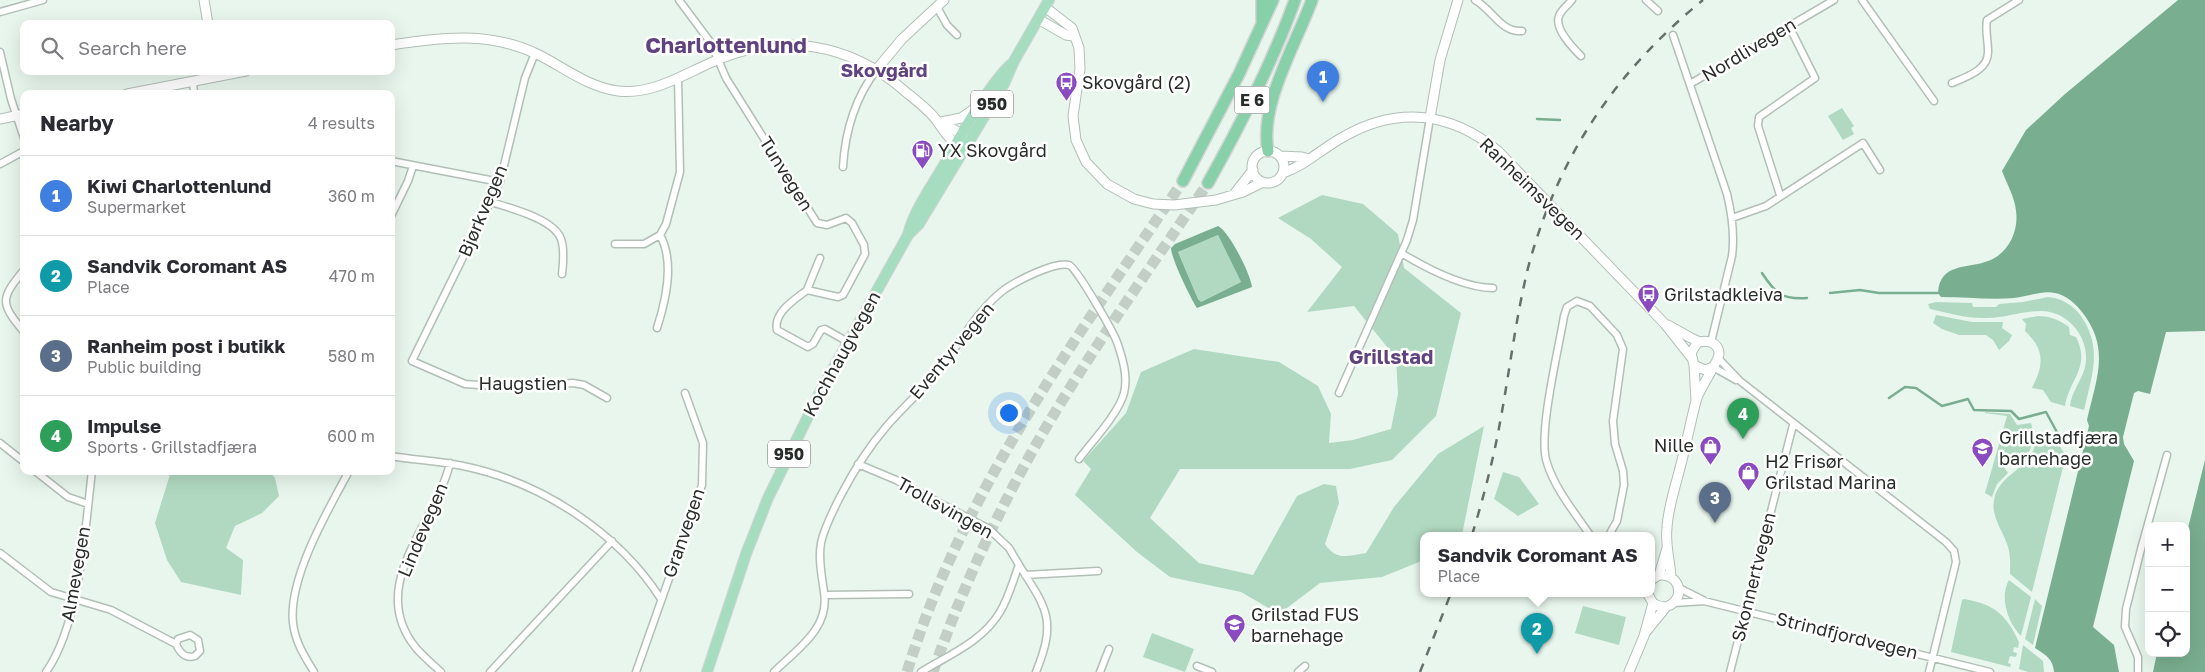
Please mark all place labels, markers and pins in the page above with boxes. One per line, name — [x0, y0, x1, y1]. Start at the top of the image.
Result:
pin: 1 — [1307, 61, 1339, 102]
bus stop icon: Skovgård (2) — [1054, 71, 1078, 102]
place label: Skovgård (2) — [1082, 71, 1191, 93]
fuel station icon: YX Skovgård — [910, 139, 934, 170]
place label: YX Skovgård — [938, 139, 1047, 161]
bus stop icon: Grilstadkleiva — [1636, 283, 1660, 314]
place label: Grilstadkleiva — [1664, 283, 1783, 305]
pin: 4 — [1727, 398, 1759, 439]
place label: Grillstadfjæra barnehage — [1999, 426, 2118, 469]
place label: Nille — [1654, 434, 1694, 456]
shop icon: Nille — [1698, 434, 1722, 465]
school or university icon: Grillstadfjæra barnehage — [1971, 436, 1995, 467]
place label: H2 Frisør Grilstad Marina — [1765, 450, 1897, 493]
shop icon: H2 Frisør Grilstad Marina — [1737, 460, 1761, 491]
pin: 3 — [1699, 482, 1731, 523]
place label: Grilstad FUS barnehage — [1251, 603, 1359, 646]
school or university icon: Grilstad FUS barnehage — [1223, 613, 1247, 644]
pin: 2 — [1521, 613, 1553, 654]

